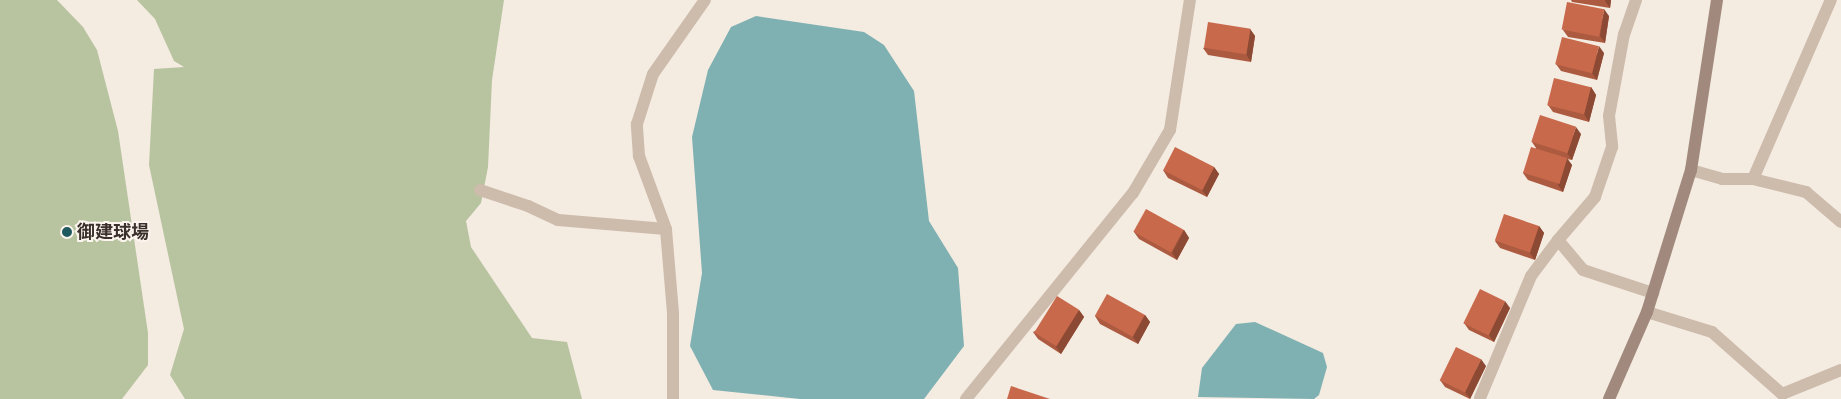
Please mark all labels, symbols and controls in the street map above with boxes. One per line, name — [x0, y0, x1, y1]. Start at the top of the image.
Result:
place label: 御建球場 — [77, 221, 149, 243]
marker: 御建球場 — [61, 226, 73, 238]

